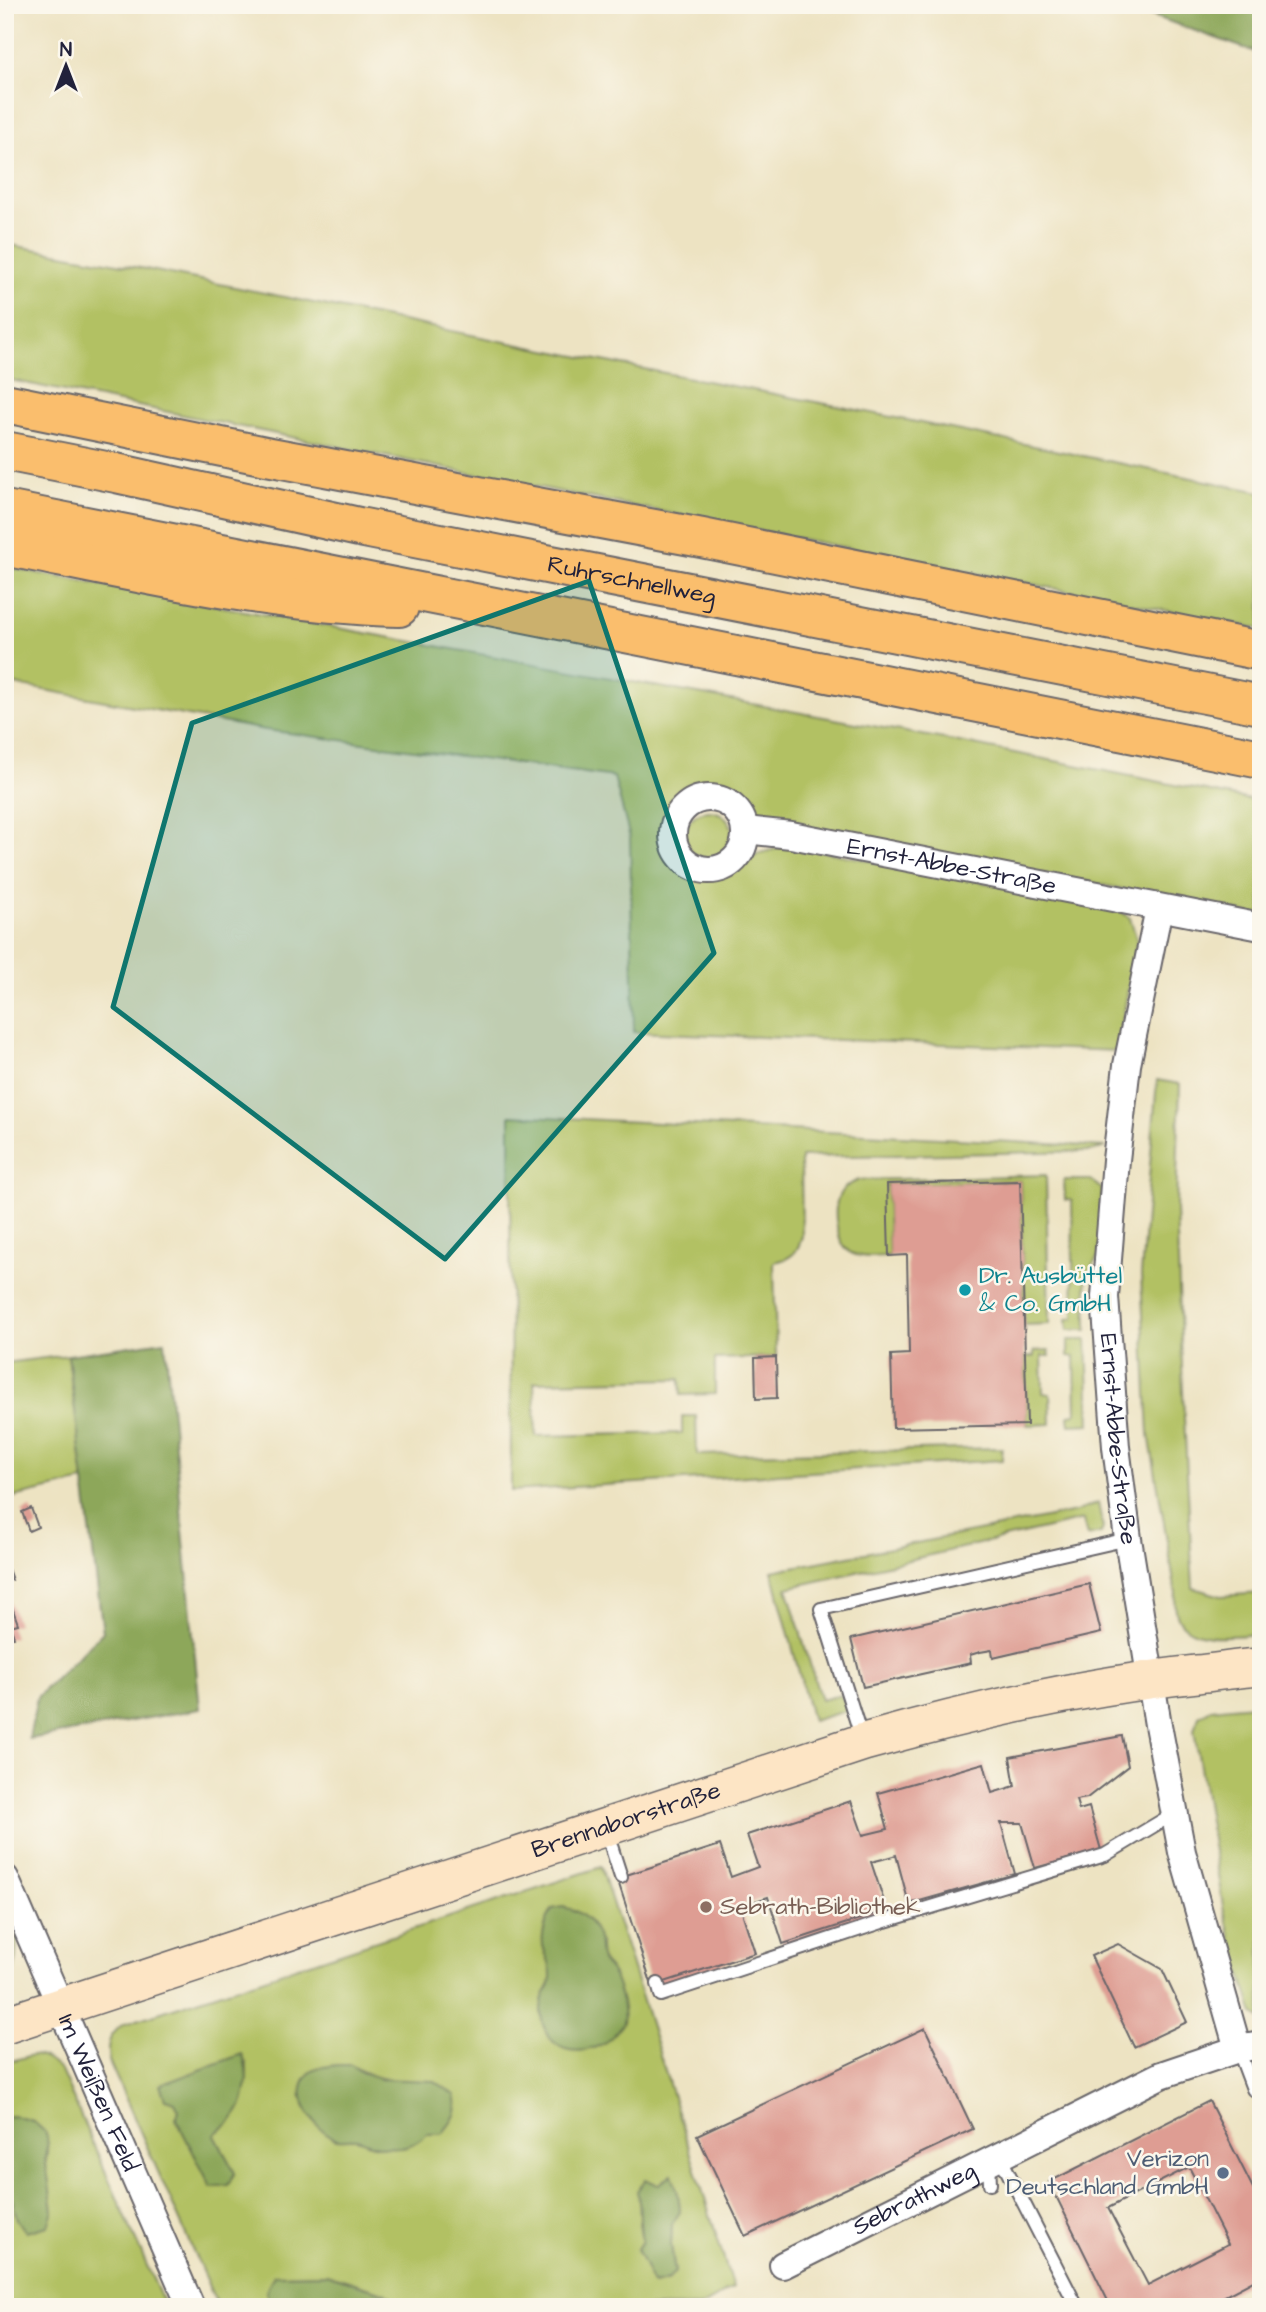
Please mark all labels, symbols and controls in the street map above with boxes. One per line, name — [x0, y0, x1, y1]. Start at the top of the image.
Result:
north arrow — [32, 32, 102, 102]
text: N — [60, 37, 72, 64]
street label: Ruhrschnellweg — [545, 548, 719, 615]
street label: Ernst-Abbe-Straße — [844, 829, 1059, 904]
place label: Dr. Ausbüttel & Co. GmbH — [979, 1259, 1122, 1321]
marker: Dr. Ausbüttel & Co. GmbH — [957, 1282, 973, 1298]
street label: Ernst-Abbe-Straße — [1091, 1332, 1146, 1547]
street label: Brennaborstraße — [527, 1773, 725, 1867]
place label: Sebrath-Bibliothek — [720, 1890, 921, 1924]
marker: Sebrath-Bibliothek — [698, 1899, 714, 1915]
street label: Im Weißen Feld — [49, 2009, 147, 2177]
place label: Verizon Deutschland GmbH — [1006, 2142, 1209, 2204]
street label: Sebrathweg — [847, 2154, 982, 2244]
marker: Verizon Deutschland GmbH — [1215, 2165, 1231, 2181]

